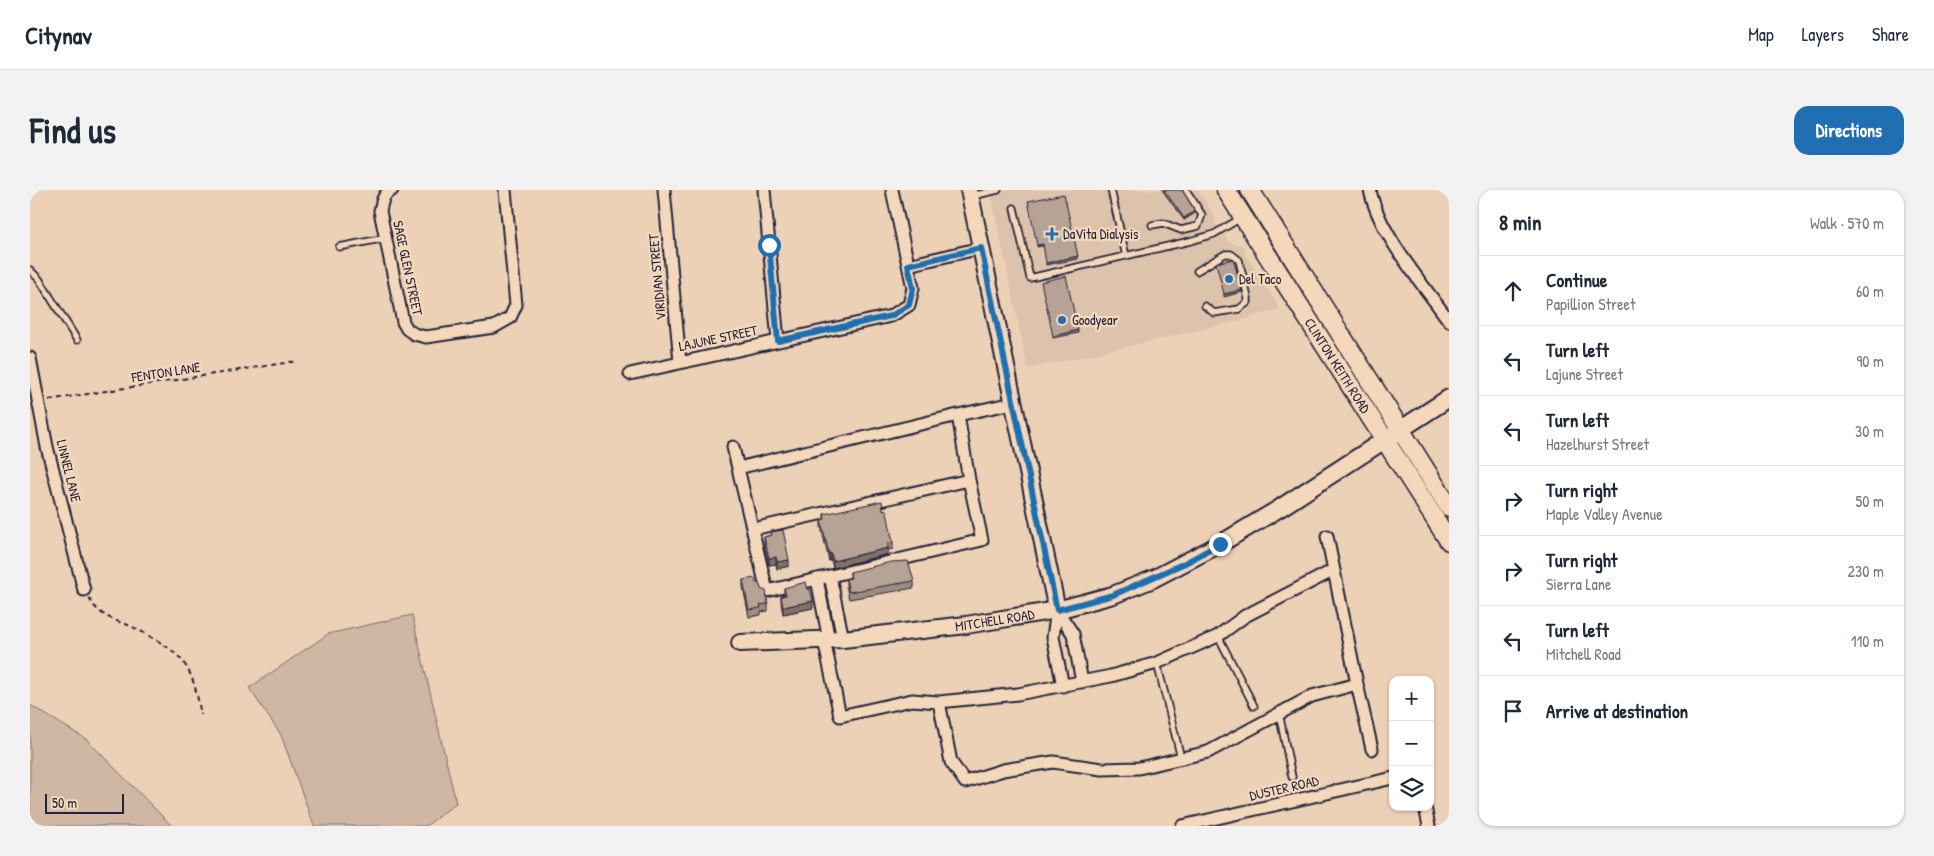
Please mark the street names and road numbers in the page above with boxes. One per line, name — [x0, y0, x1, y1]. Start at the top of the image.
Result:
street label: SAGE GLEN STREET — [389, 219, 428, 317]
street label: VIRIDIAN STREET — [643, 233, 670, 321]
street label: CLINTON KEITH ROAD — [1301, 314, 1376, 417]
street label: LAJUNE STREET — [677, 320, 759, 355]
street label: FENTON LANE — [129, 357, 202, 386]
street label: LINNEL LANE — [53, 438, 86, 504]
street label: MITCHELL ROAD — [954, 604, 1036, 635]
street label: DUSTER ROAD — [1247, 770, 1321, 805]

